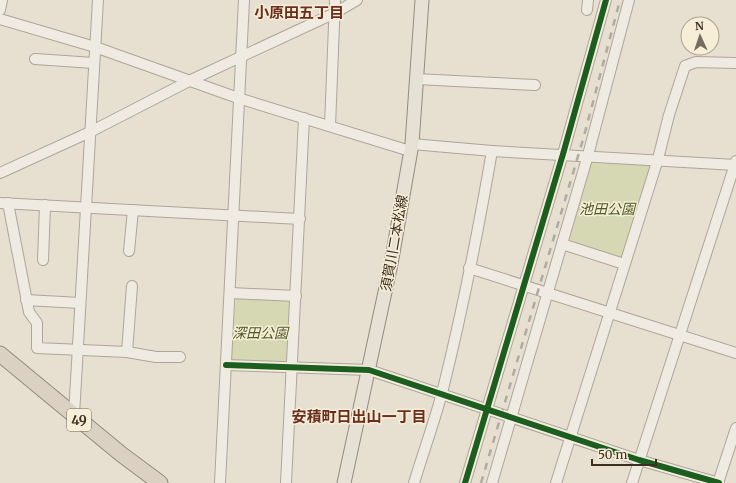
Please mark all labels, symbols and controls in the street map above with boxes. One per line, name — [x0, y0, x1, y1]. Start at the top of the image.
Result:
district label: 小原田五丁目 — [254, 3, 344, 22]
north arrow — [680, 16, 720, 56]
text: N — [695, 19, 704, 33]
street label: 須賀川二本松線 — [377, 193, 411, 293]
park label: 池田公園 — [579, 200, 637, 218]
park label: 深田公園 — [232, 324, 290, 342]
district label: 安積町日出山一丁目 — [291, 407, 427, 426]
road number: 49 — [67, 409, 91, 431]
scale bar — [592, 441, 656, 467]
text: 50 m — [598, 447, 627, 462]

